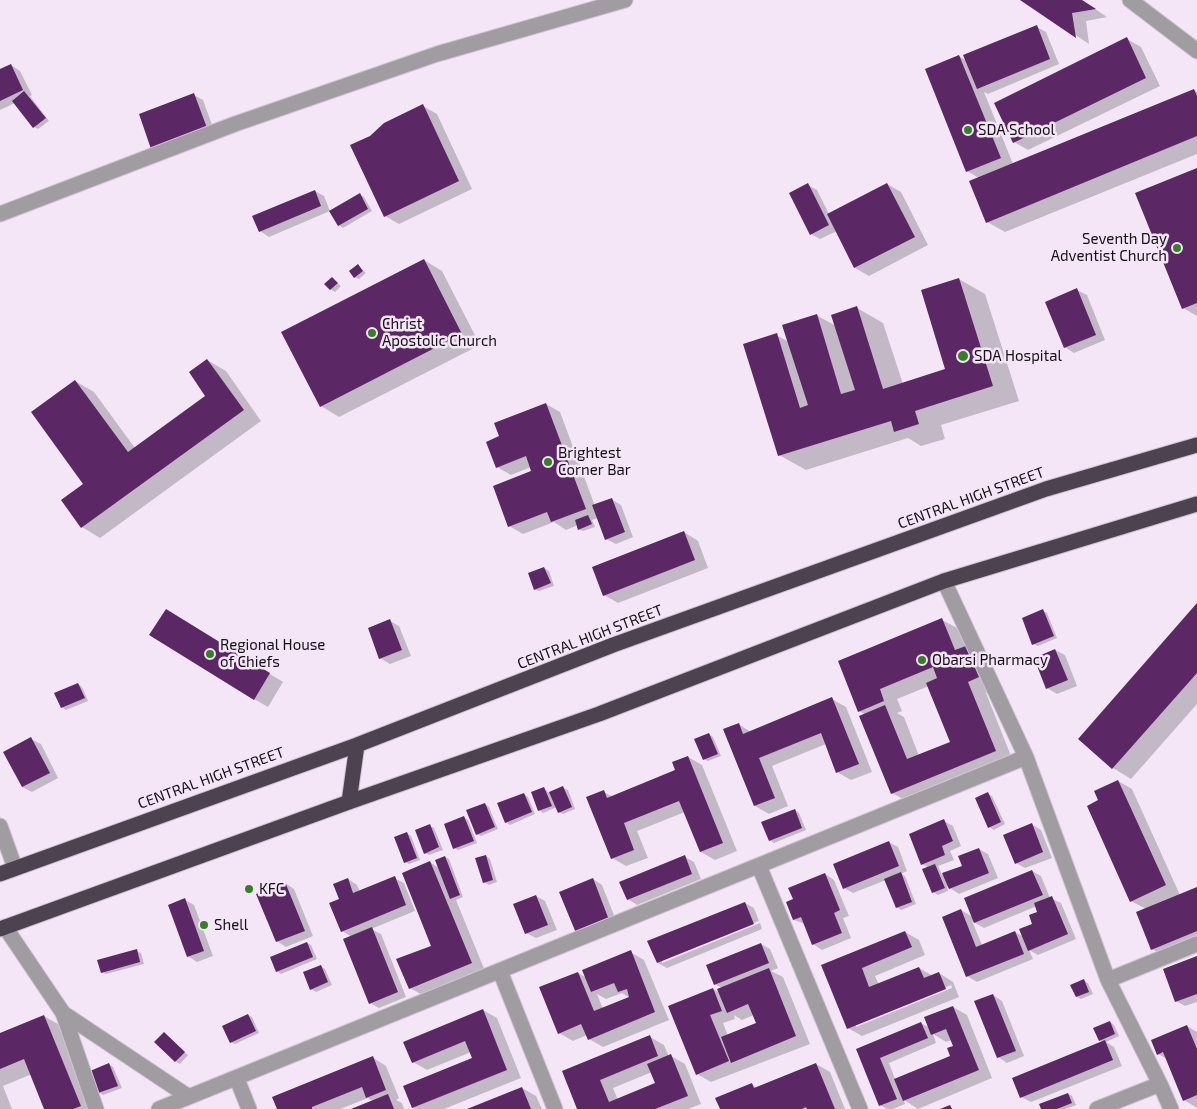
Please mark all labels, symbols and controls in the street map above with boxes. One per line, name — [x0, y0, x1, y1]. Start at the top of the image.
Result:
place label: SDA School — [978, 121, 1055, 139]
marker: SDA School — [962, 124, 974, 136]
place label: Seventh Day Adventist Church — [1051, 230, 1167, 265]
marker: Seventh Day Adventist Church — [1171, 242, 1183, 254]
place label: Christ Apostolic Church — [382, 315, 497, 350]
marker: Christ Apostolic Church — [366, 327, 378, 339]
place label: SDA Hospital — [974, 347, 1062, 365]
marker: SDA Hospital — [956, 349, 970, 363]
place label: Brightest Corner Bar — [558, 444, 631, 479]
marker: Brightest Corner Bar — [542, 456, 554, 468]
street label: CENTRAL HIGH STREET — [895, 463, 1047, 533]
street label: CENTRAL HIGH STREET — [515, 601, 665, 673]
place label: Regional House of Chiefs — [220, 636, 325, 671]
marker: Regional House of Chiefs — [204, 648, 216, 660]
place label: Obarsi Pharmacy — [932, 651, 1048, 669]
marker: Obarsi Pharmacy — [916, 654, 928, 666]
street label: CENTRAL HIGH STREET — [135, 743, 287, 813]
place label: KFC — [259, 880, 284, 898]
marker: KFC — [243, 883, 255, 895]
place label: Shell — [214, 916, 248, 934]
marker: Shell — [198, 919, 210, 931]

